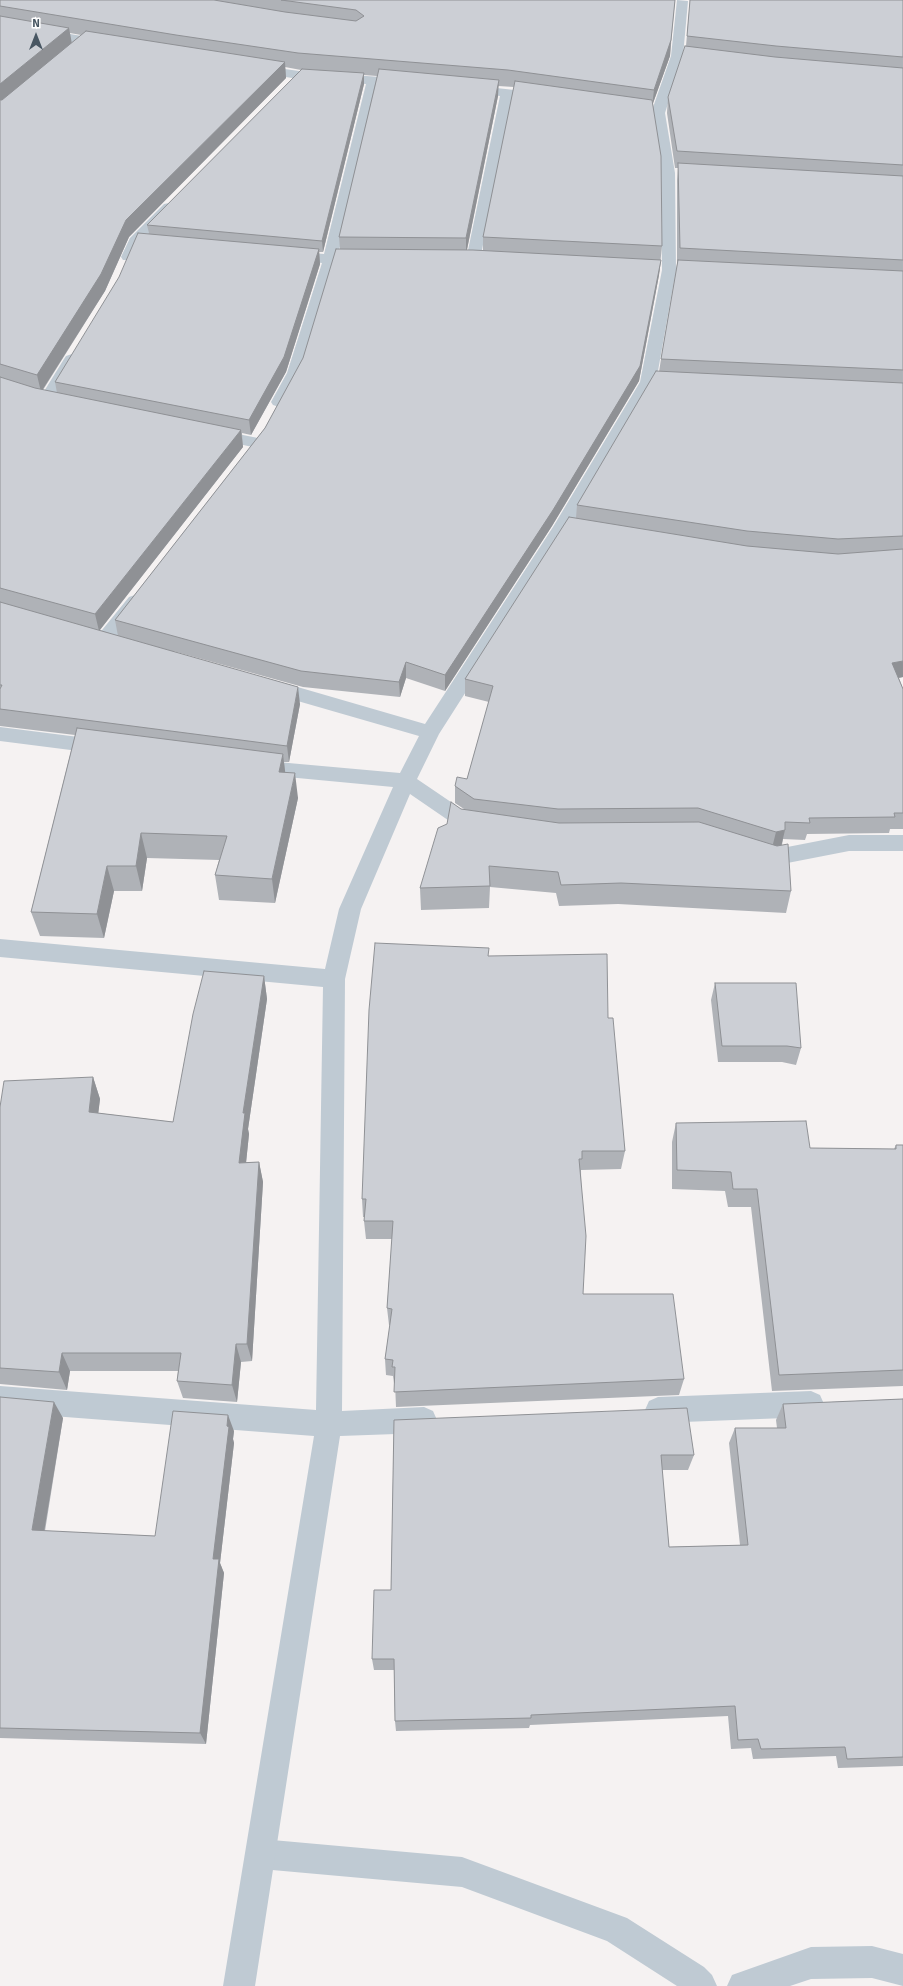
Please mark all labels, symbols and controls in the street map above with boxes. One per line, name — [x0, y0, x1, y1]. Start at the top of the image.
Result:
north arrow — [16, 16, 56, 56]
text: N — [32, 17, 40, 30]

